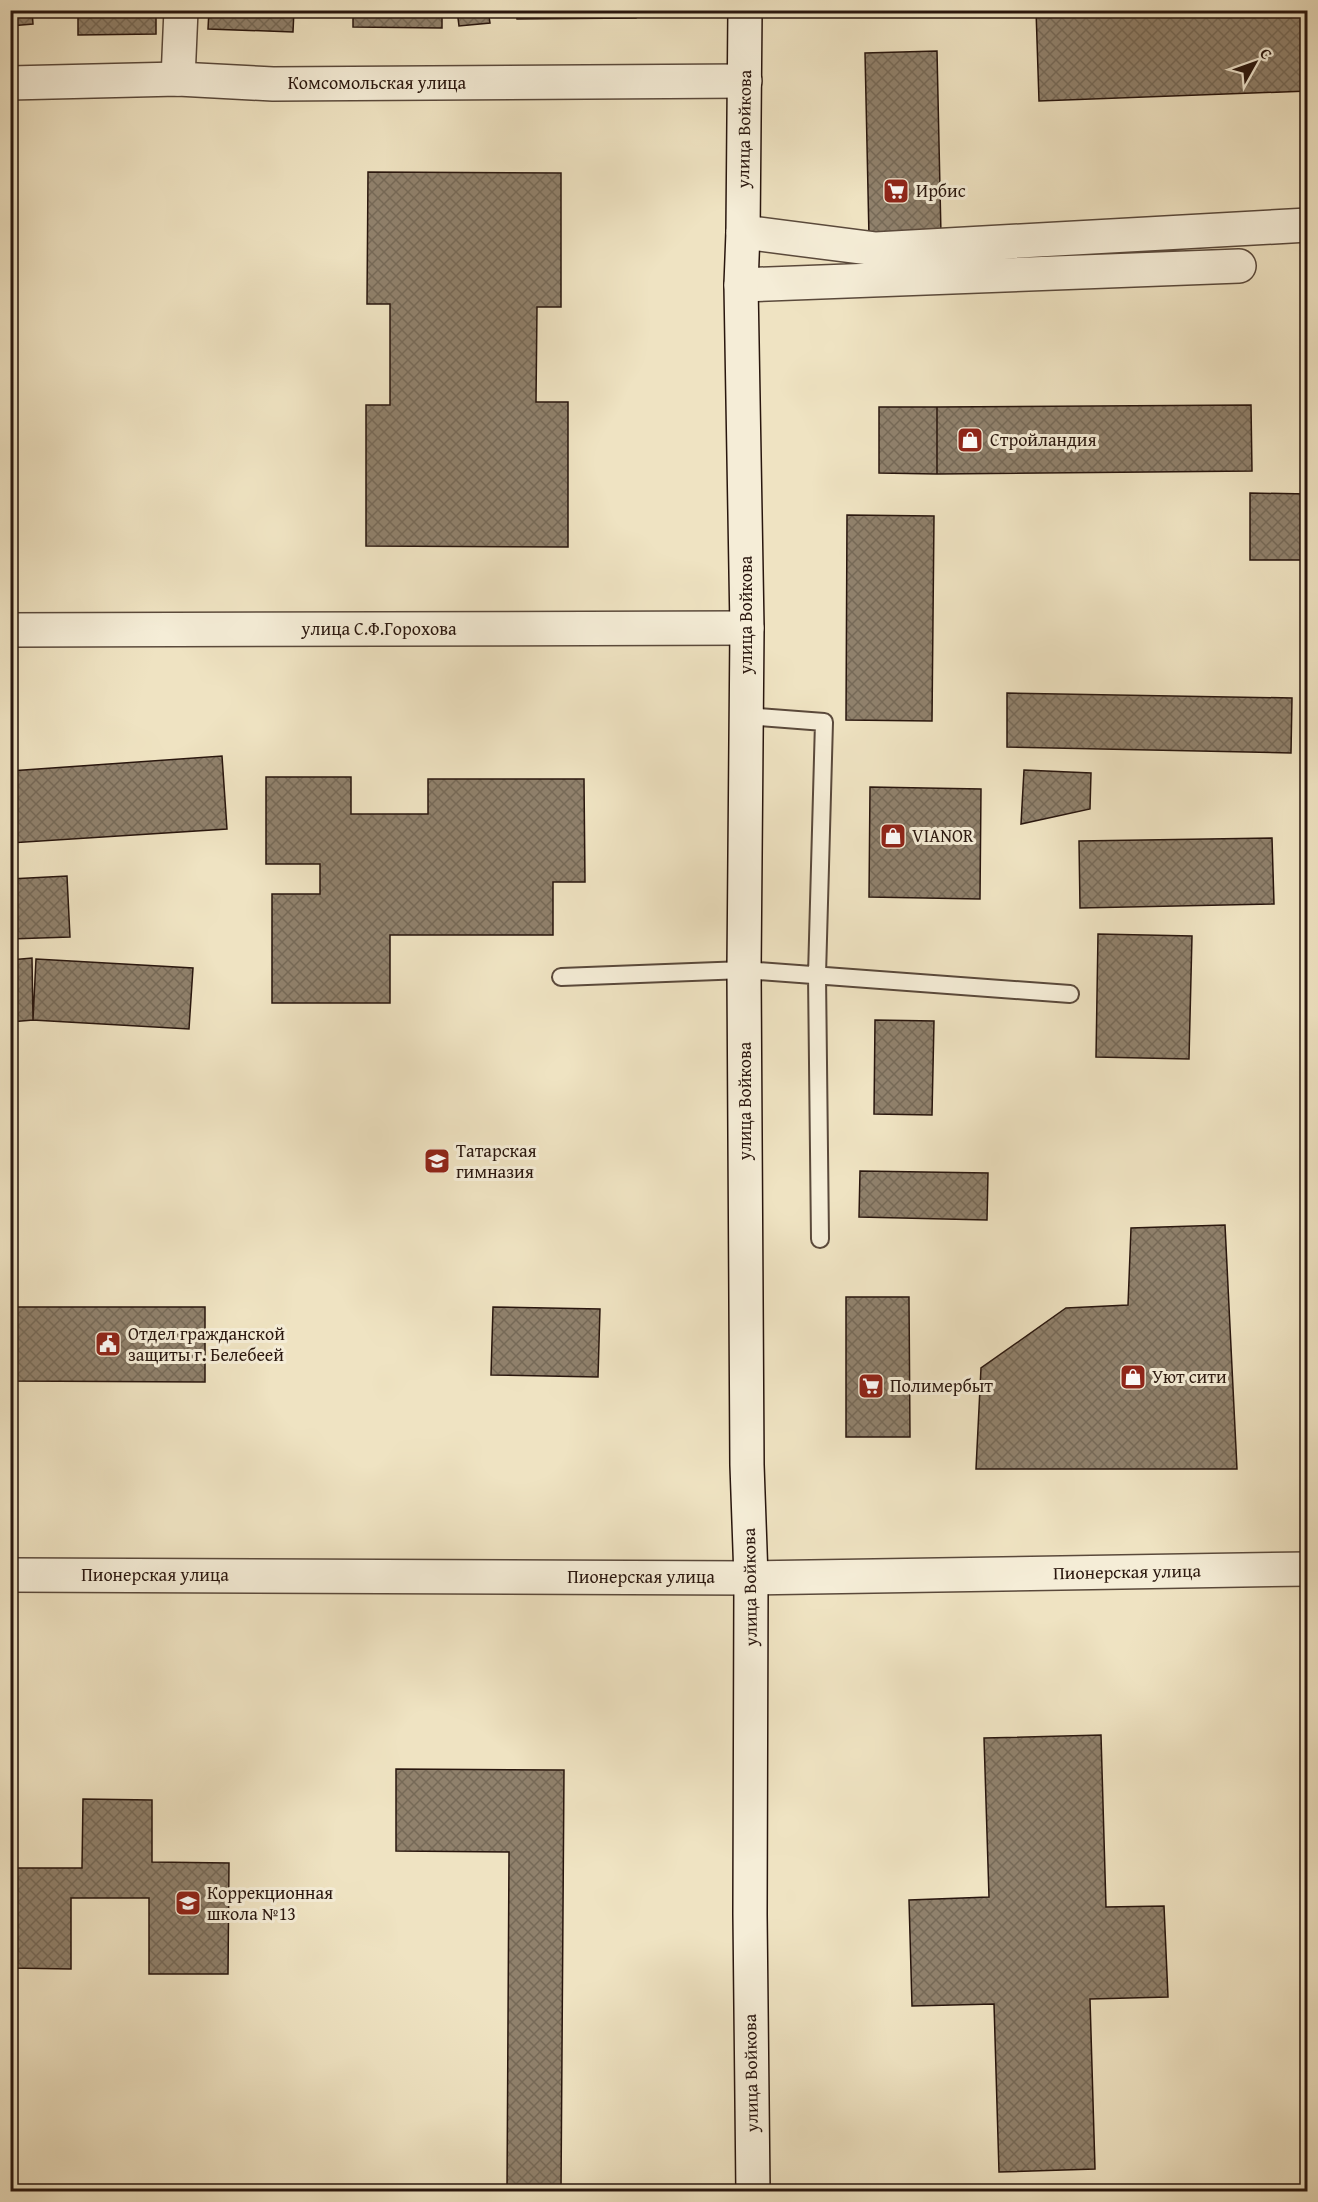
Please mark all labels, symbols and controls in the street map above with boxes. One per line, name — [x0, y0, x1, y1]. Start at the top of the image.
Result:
north arrow — [1225, 33, 1285, 93]
text: С — [1254, 42, 1279, 65]
street label: Комсомольская улица — [288, 69, 467, 96]
street label: улица Войкова — [729, 69, 758, 190]
supermarket icon: Ирбис — [881, 176, 911, 206]
place label: Ирбис — [916, 177, 966, 204]
shop icon: Стройландия — [955, 425, 985, 455]
place label: Стройландия — [990, 426, 1097, 453]
street label: улица Войкова — [732, 555, 759, 675]
street label: улица С.Ф.Горохова — [300, 615, 457, 642]
shop icon: VIANOR — [878, 821, 908, 851]
place label: VIANOR — [912, 822, 974, 849]
street label: улица Войкова — [731, 1041, 758, 1161]
place label: Татарская гимназия — [456, 1137, 537, 1185]
school or university icon: Татарская гимназия — [422, 1146, 452, 1176]
place label: Отдел гражданской защиты г. Белебеей — [128, 1320, 285, 1368]
public building icon: Отдел гражданской защиты г. Белебеей — [93, 1329, 123, 1359]
shop icon: Уют сити — [1118, 1362, 1148, 1392]
place label: Уют сити — [1152, 1363, 1227, 1390]
supermarket icon: Полимербыт — [856, 1371, 886, 1401]
place label: Полимербыт — [890, 1372, 993, 1399]
street label: улица Войкова — [735, 1527, 764, 1648]
street label: Пионерская улица — [1053, 1557, 1202, 1586]
street label: Пионерская улица — [81, 1561, 229, 1588]
street label: Пионерская улица — [567, 1563, 715, 1590]
place label: Коррекционная школа №13 — [207, 1879, 333, 1927]
school or university icon: Коррекционная школа №13 — [173, 1888, 203, 1918]
street label: улица Войкова — [736, 2013, 765, 2134]

